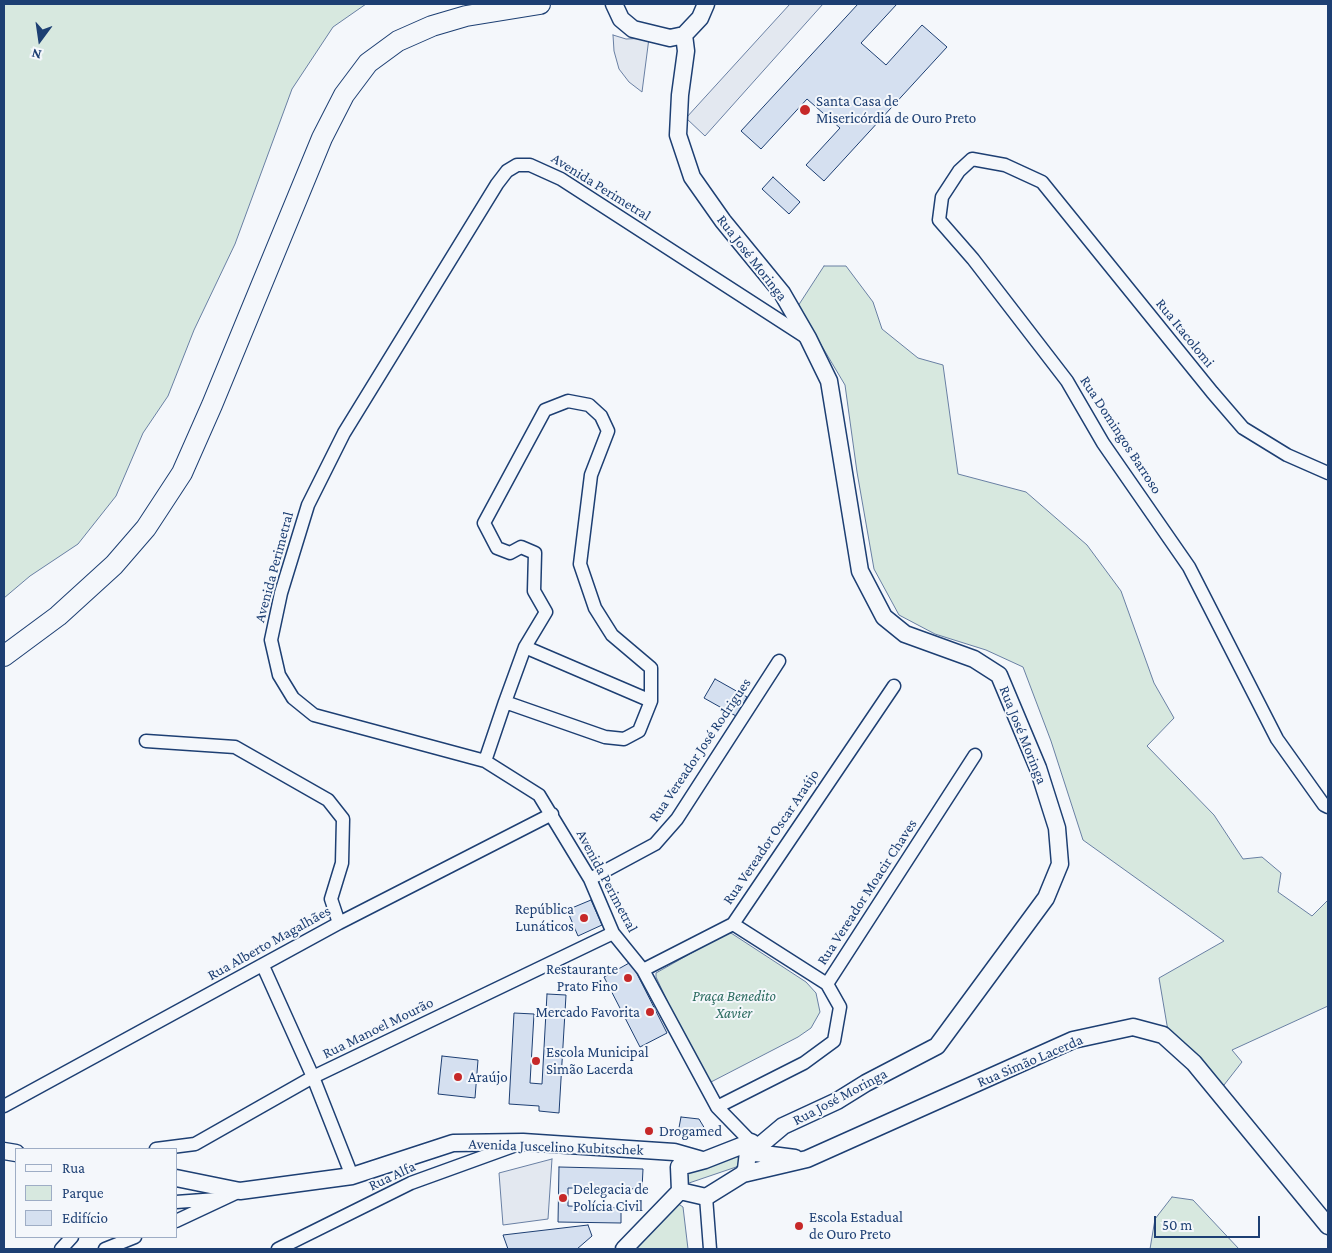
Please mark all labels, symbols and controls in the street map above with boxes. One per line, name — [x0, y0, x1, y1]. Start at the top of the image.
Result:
north arrow — [15, 15, 65, 65]
text: N — [30, 46, 43, 63]
place label: Santa Casa de Misericórdia de Ouro Preto — [816, 92, 976, 127]
marker: Santa Casa de Misericórdia de Ouro Preto — [798, 103, 812, 117]
street label: Avenida Perimetral — [548, 149, 654, 225]
street label: Rua José Moringa — [713, 211, 791, 305]
street label: Rua Itacolomi — [1152, 295, 1218, 371]
street label: Rua Domingos Barroso — [1076, 373, 1166, 497]
street label: Avenida Perimetral — [251, 510, 297, 624]
street label: Rua Vereador José Rodrigues — [645, 675, 755, 825]
street label: Rua José Moringa — [995, 683, 1051, 787]
street label: Rua Vereador Oscar Araújo — [719, 766, 823, 908]
street label: Rua Vereador Moacir Chaves — [813, 816, 921, 968]
street label: Avenida Perimetral — [572, 827, 642, 935]
place label: República Lunáticos — [515, 900, 574, 935]
street label: Rua Alberto Magalhães — [204, 902, 334, 984]
marker: República Lunáticos — [578, 912, 590, 924]
place label: Restaurante Prato Fino — [546, 960, 618, 995]
marker: Restaurante Prato Fino — [622, 972, 634, 984]
park label: Praça Benedito Xavier — [692, 987, 776, 1022]
street label: Rua Manoel Mourão — [320, 993, 436, 1063]
place label: Mercado Favorita — [535, 1003, 640, 1021]
marker: Mercado Favorita — [644, 1006, 656, 1018]
street label: Rua Simão Lacerda — [974, 1031, 1086, 1091]
place label: Escola Municipal Simão Lacerda — [546, 1043, 649, 1078]
marker: Escola Municipal Simão Lacerda — [530, 1055, 542, 1067]
street label: Rua José Moringa — [790, 1065, 890, 1129]
place label: Araújo — [468, 1068, 508, 1086]
marker: Araújo — [452, 1071, 464, 1083]
place label: Drogamed — [659, 1122, 722, 1140]
marker: Drogamed — [643, 1125, 655, 1137]
street label: Avenida Juscelino Kubitschek — [468, 1135, 644, 1159]
legend — [15, 1148, 178, 1238]
street label: Rua Alfa — [366, 1157, 418, 1195]
text: Rua — [62, 1160, 85, 1176]
place label: Delegacia de Polícia Civil — [573, 1180, 649, 1215]
text: Parque — [62, 1185, 103, 1201]
marker: Delegacia de Polícia Civil — [557, 1192, 569, 1204]
scale bar — [1157, 1206, 1263, 1238]
place label: Escola Estadual de Ouro Preto — [809, 1208, 903, 1243]
text: Edifício — [62, 1210, 108, 1226]
text: 50 m — [1162, 1217, 1192, 1233]
marker: Escola Estadual de Ouro Preto — [793, 1220, 805, 1232]

